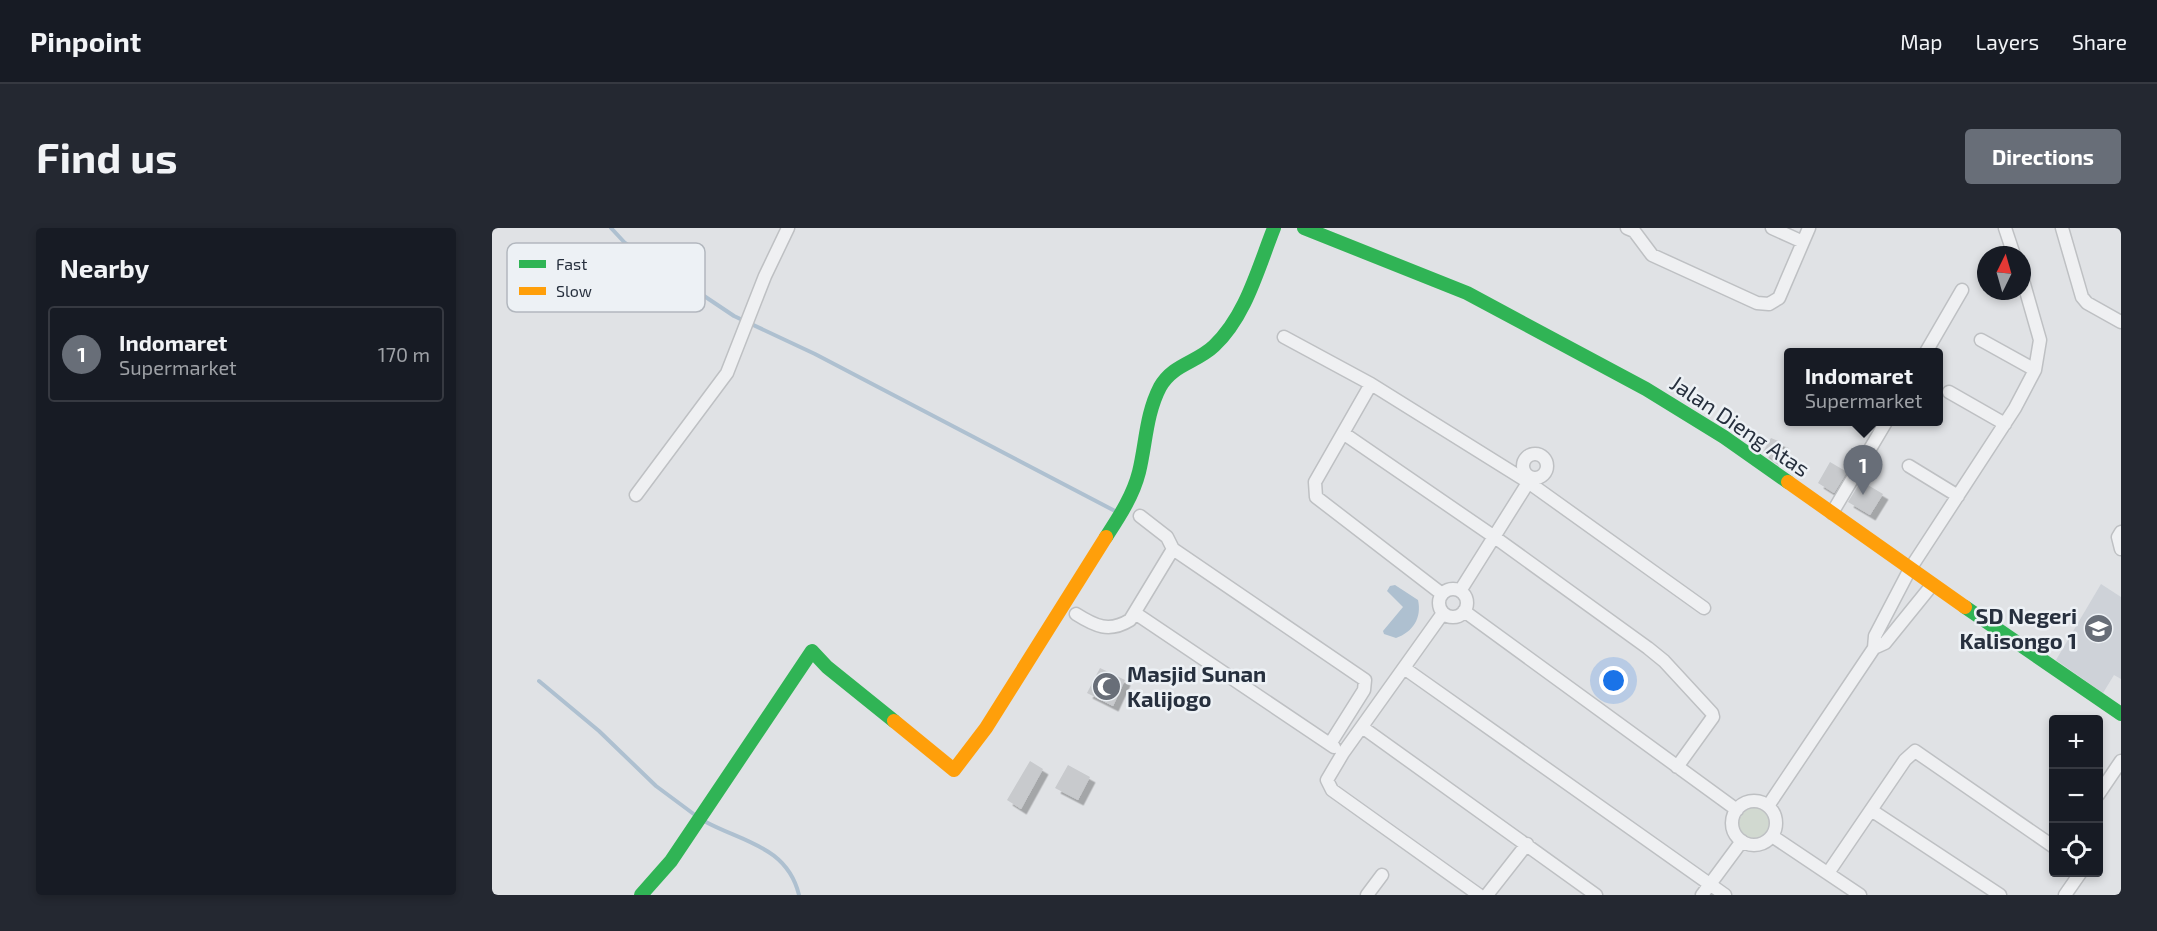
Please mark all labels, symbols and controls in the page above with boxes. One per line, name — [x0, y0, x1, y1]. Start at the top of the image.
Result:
text: Pinpoint — [30, 24, 141, 58]
text: Map — [1900, 29, 1942, 54]
text: Layers — [1975, 29, 2039, 54]
text: Share — [2072, 29, 2127, 54]
button: Directions — [1965, 129, 2121, 184]
text: Find us — [36, 131, 178, 181]
legend — [507, 243, 705, 312]
north arrow — [1977, 246, 2031, 300]
text: Nearby — [60, 252, 149, 283]
text: Fast — [556, 254, 587, 273]
text: Slow — [556, 281, 592, 300]
text: Indomaret — [119, 329, 227, 355]
text: 1 — [77, 342, 86, 366]
text: 170 m — [378, 342, 430, 366]
popup — [1784, 348, 1943, 426]
text: Supermarket — [119, 355, 237, 379]
text: Indomaret — [1805, 362, 1913, 388]
street label: Jalan Dieng Atas — [1666, 369, 1815, 481]
text: Supermarket — [1805, 388, 1922, 412]
pin: 1 — [1844, 446, 1882, 495]
place label: SD Negeri Kalisongo 1 — [1959, 602, 2077, 653]
school or university icon: SD Negeri Kalisongo 1 — [2082, 613, 2114, 645]
place label: Masjid Sunan Kalijogo — [1127, 660, 1266, 711]
your location — [1599, 666, 1628, 695]
mosque icon: Masjid Sunan Kalijogo — [1090, 671, 1122, 703]
map controls — [2049, 715, 2103, 877]
button: + — [2049, 715, 2103, 769]
button: − — [2049, 769, 2103, 823]
button: locate — [2049, 823, 2103, 877]

